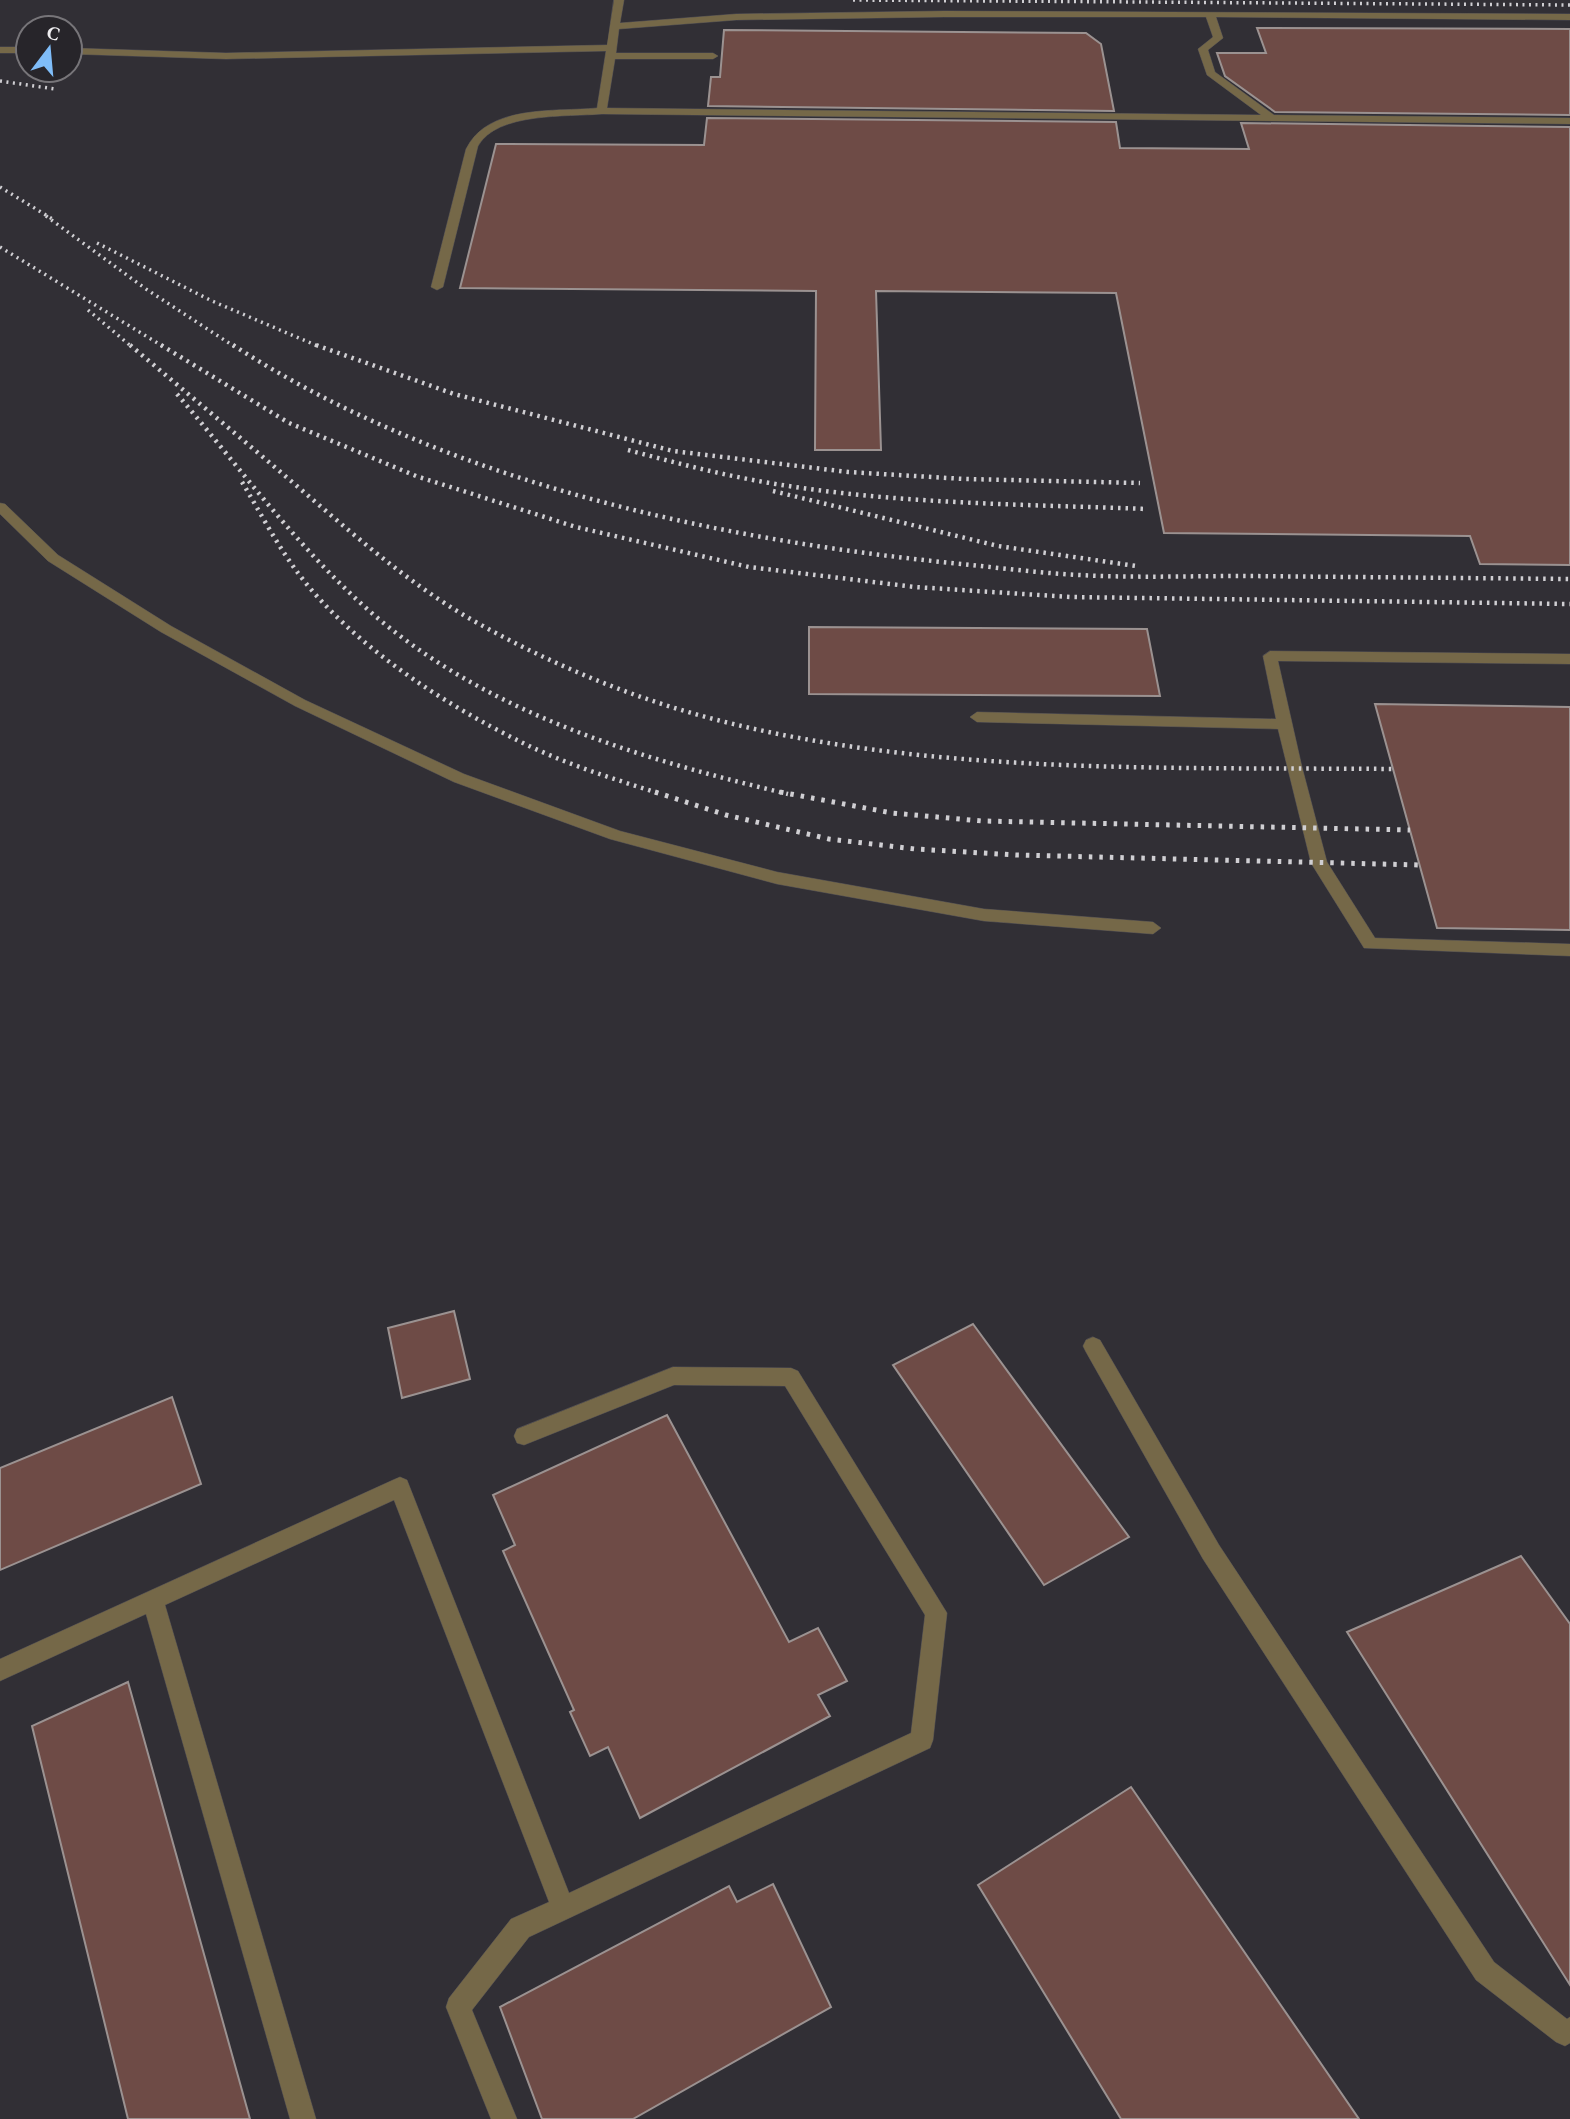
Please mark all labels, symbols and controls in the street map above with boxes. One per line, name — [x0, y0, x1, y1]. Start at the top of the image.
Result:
north arrow — [14, 14, 84, 84]
text: С — [43, 18, 64, 50]

